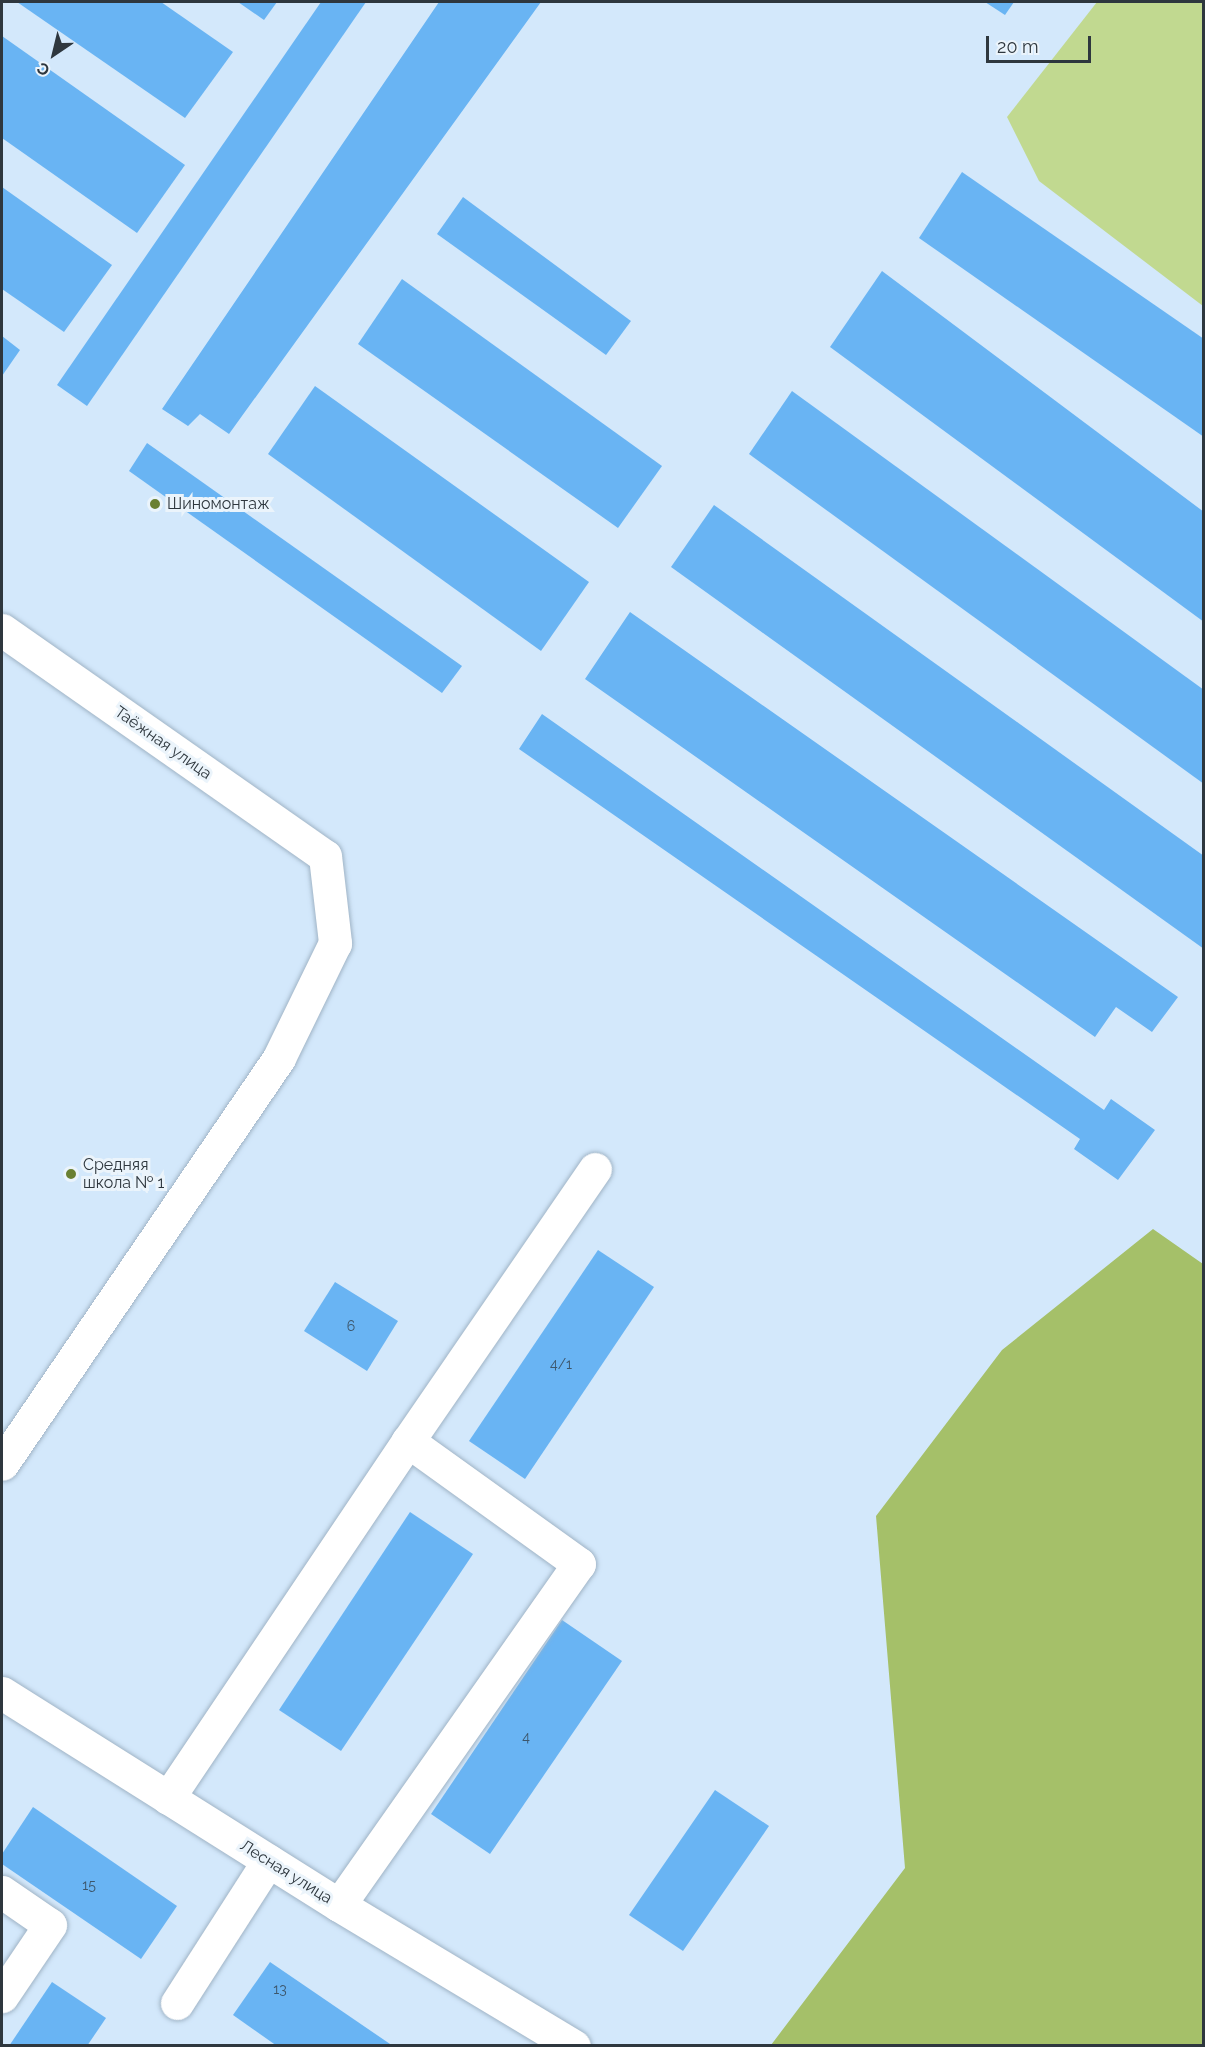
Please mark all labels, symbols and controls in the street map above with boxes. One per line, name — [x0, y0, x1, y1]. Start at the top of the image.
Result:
north arrow — [24, 24, 84, 84]
scale bar — [989, 24, 1094, 62]
text: 20 m — [997, 36, 1039, 57]
text: С — [33, 58, 53, 80]
place label: Шиномонтаж — [167, 494, 270, 514]
marker: Шиномонтаж — [148, 497, 162, 511]
street label: Таёжная улица — [111, 702, 215, 784]
place label: Средняя школа № 1 — [83, 1155, 164, 1193]
marker: Средняя школа № 1 — [64, 1167, 78, 1181]
house number: 6 — [347, 1318, 355, 1334]
house number: 4/1 — [550, 1356, 572, 1372]
house number: 4 — [522, 1729, 530, 1745]
street label: Лесная улица — [236, 1836, 336, 1908]
house number: 15 — [82, 1877, 96, 1893]
house number: 13 — [273, 1981, 287, 1997]

